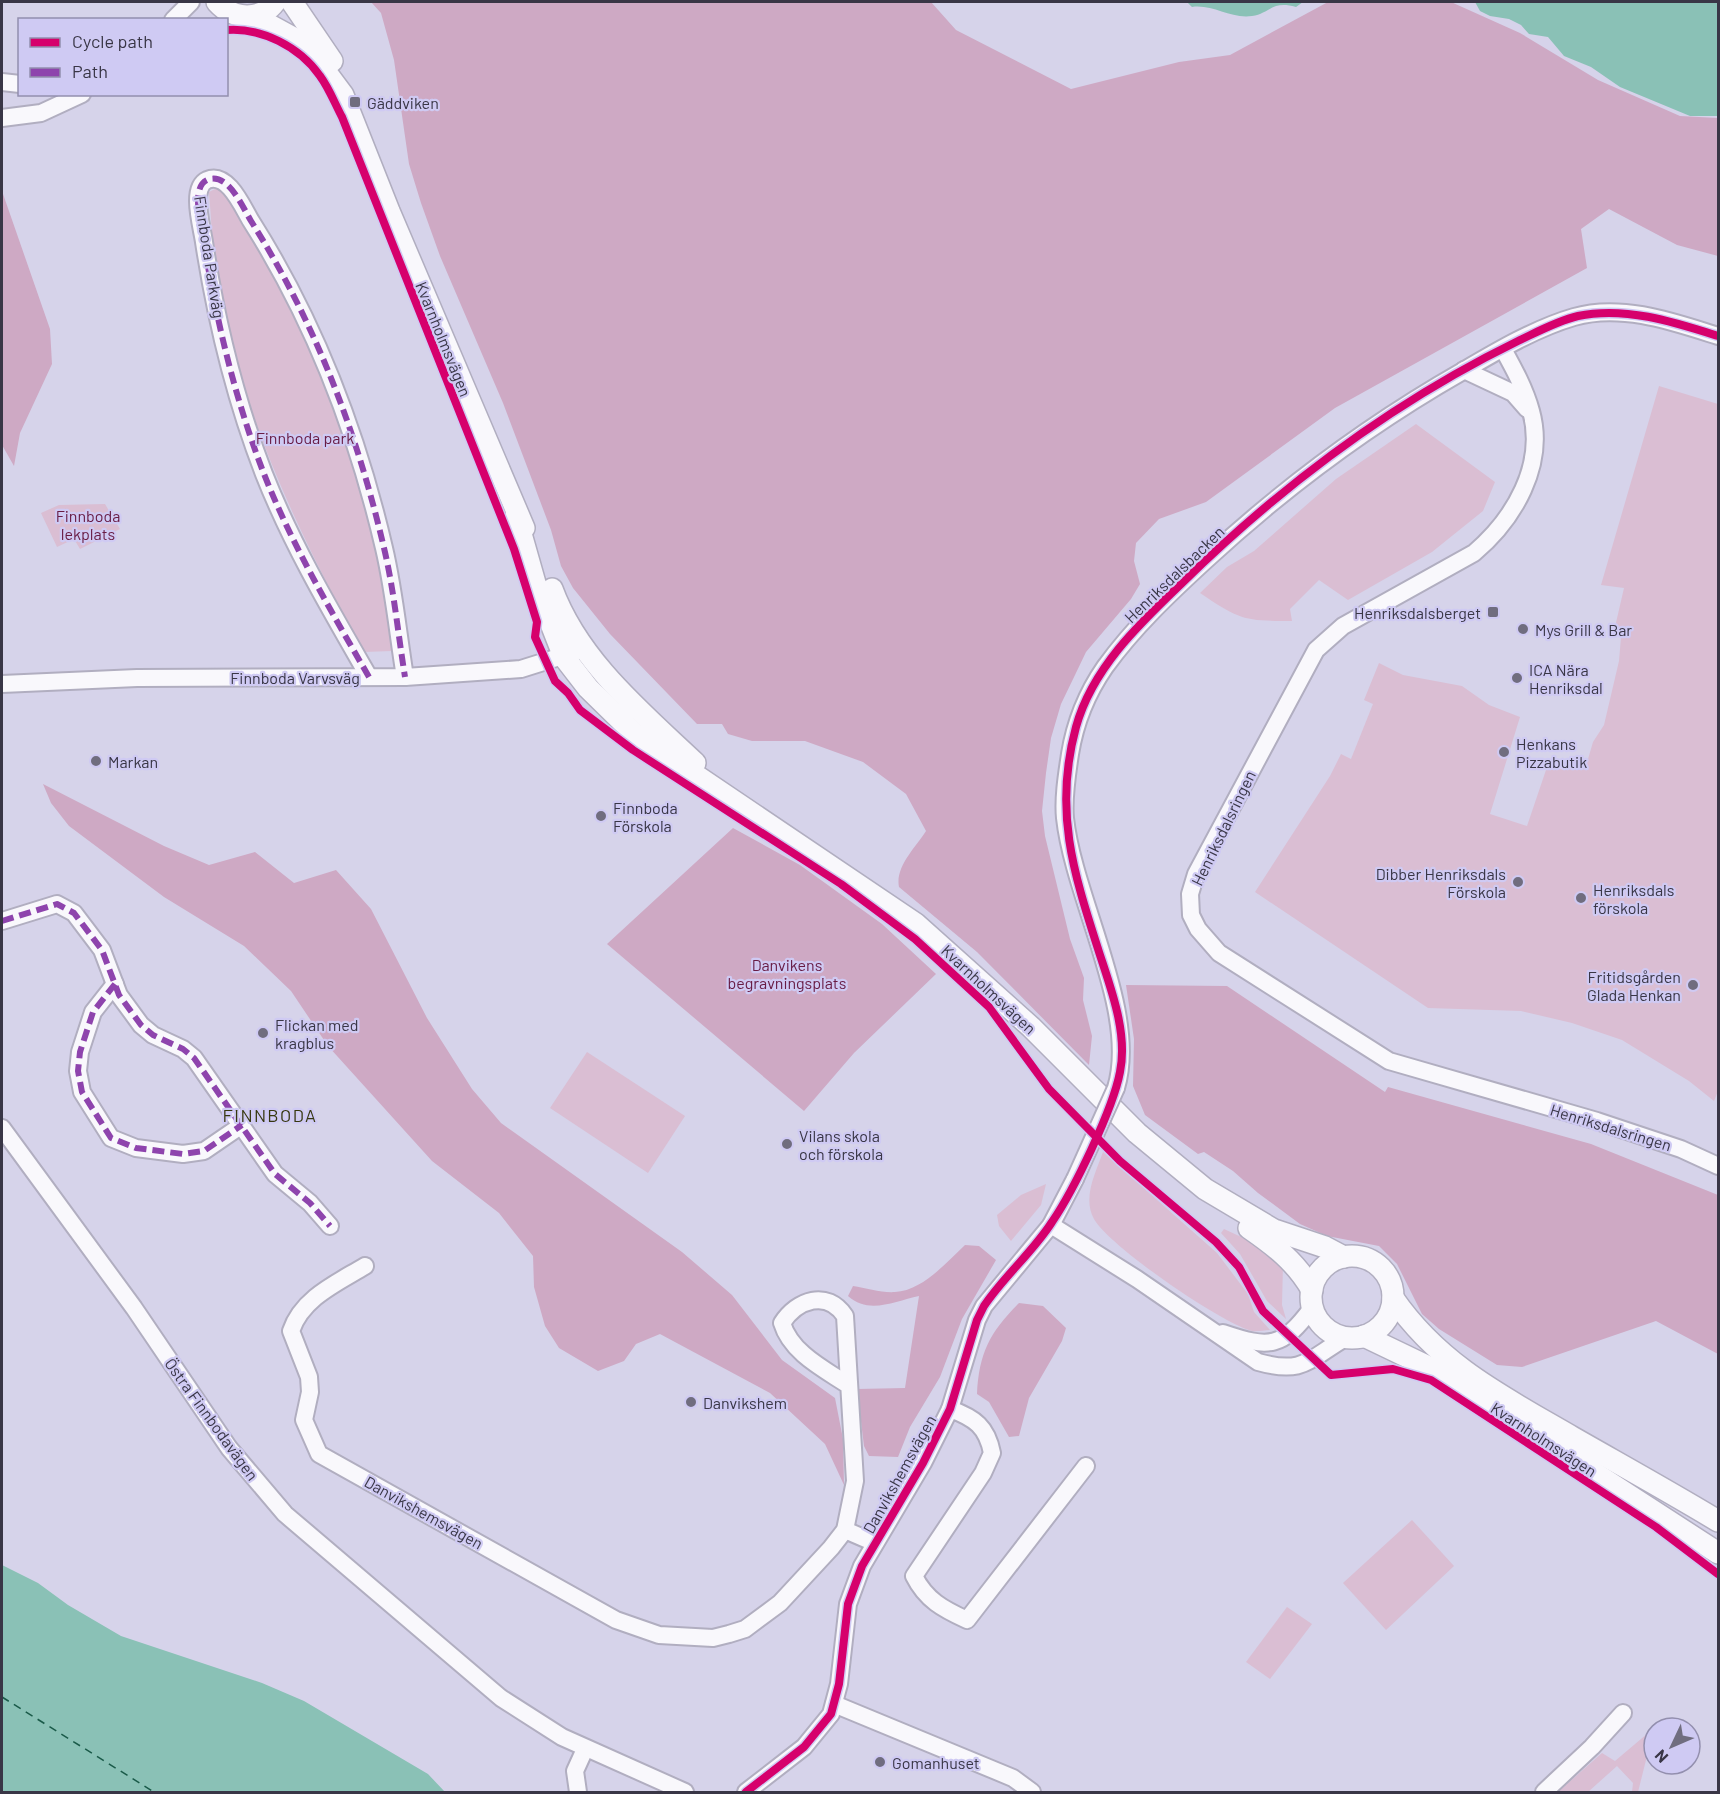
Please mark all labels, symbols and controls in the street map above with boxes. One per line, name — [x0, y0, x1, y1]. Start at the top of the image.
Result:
legend — [18, 18, 228, 96]
text: Cycle path — [72, 30, 153, 52]
text: Path — [72, 60, 108, 82]
place label: Gäddviken — [367, 93, 439, 112]
marker: Gäddviken — [348, 95, 362, 109]
street label: Finnboda Parkväg — [191, 195, 229, 319]
street label: Kvarnholmsvägen — [412, 279, 476, 399]
park label: Finnboda park — [256, 428, 354, 447]
park label: Finnboda lekplats — [56, 506, 120, 543]
street label: Henriksdalsbacken — [1120, 521, 1228, 627]
place label: Henriksdalsberget — [1354, 603, 1481, 622]
marker: Henriksdalsberget — [1486, 605, 1500, 619]
place label: Mys Grill & Bar — [1535, 620, 1632, 639]
marker: Mys Grill & Bar — [1516, 622, 1530, 636]
place label: ICA Nära Henriksdal — [1529, 660, 1603, 697]
street label: Finnboda Varvsväg — [230, 668, 360, 687]
marker: ICA Nära Henriksdal — [1510, 671, 1524, 685]
place label: Henkans Pizzabutik — [1516, 734, 1587, 771]
marker: Henkans Pizzabutik — [1497, 745, 1511, 759]
place label: Markan — [108, 752, 158, 771]
marker: Markan — [89, 754, 103, 768]
street label: Henriksdalsringen — [1187, 767, 1259, 889]
place label: Finnboda Förskola — [613, 798, 678, 835]
marker: Finnboda Förskola — [594, 809, 608, 823]
place label: Dibber Henriksdals Förskola — [1376, 864, 1506, 901]
marker: Dibber Henriksdals Förskola — [1511, 875, 1525, 889]
place label: Henriksdals förskola — [1593, 880, 1674, 917]
marker: Henriksdals förskola — [1574, 891, 1588, 905]
street label: Kvarnholmsvägen — [938, 940, 1040, 1038]
park label: Danvikens begravningsplats — [728, 955, 846, 992]
place label: Fritidsgården Glada Henkan — [1587, 967, 1681, 1004]
marker: Fritidsgården Glada Henkan — [1686, 978, 1700, 992]
place label: Flickan med kragblus — [275, 1015, 358, 1052]
marker: Flickan med kragblus — [256, 1026, 270, 1040]
street label: Henriksdalsringen — [1548, 1100, 1674, 1154]
district label: FINNBODA — [223, 1104, 317, 1126]
place label: Vilans skola och förskola — [799, 1126, 883, 1163]
marker: Vilans skola och förskola — [780, 1137, 794, 1151]
street label: Östra Finnbodavägen — [161, 1354, 263, 1484]
place label: Danvikshem — [703, 1393, 787, 1412]
marker: Danvikshem — [684, 1395, 698, 1409]
street label: Kvarnholmsvägen — [1488, 1398, 1600, 1480]
street label: Danvikshemsvägen — [859, 1411, 939, 1537]
street label: Danvikshemsvägen — [361, 1472, 487, 1552]
north arrow — [1642, 1716, 1702, 1776]
text: N — [1650, 1746, 1671, 1767]
place label: Gomanhuset — [892, 1753, 980, 1772]
marker: Gomanhuset — [873, 1755, 887, 1769]

